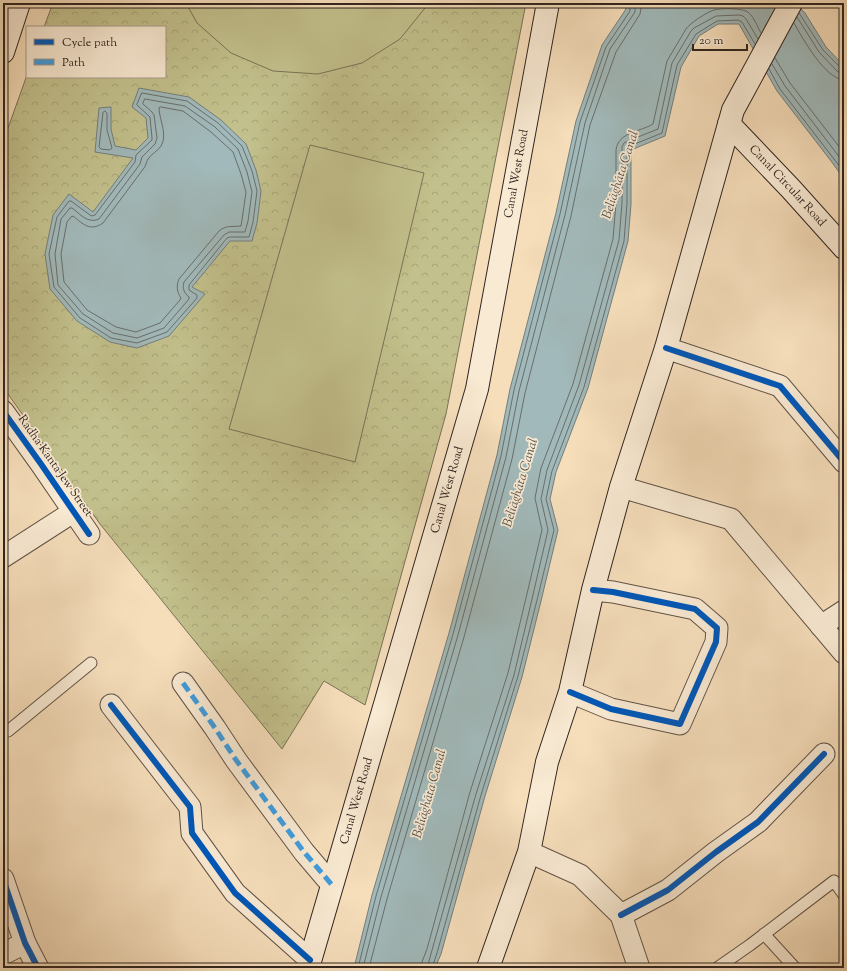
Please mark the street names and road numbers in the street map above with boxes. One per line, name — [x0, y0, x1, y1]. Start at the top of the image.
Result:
street label: Canal West Road — [500, 128, 534, 220]
street label: Canal Circular Road — [745, 141, 830, 231]
street label: Radha Kanta Jew Street — [13, 411, 97, 521]
street label: Canal West Road — [426, 444, 469, 536]
street label: Canal West Road — [336, 755, 378, 847]

